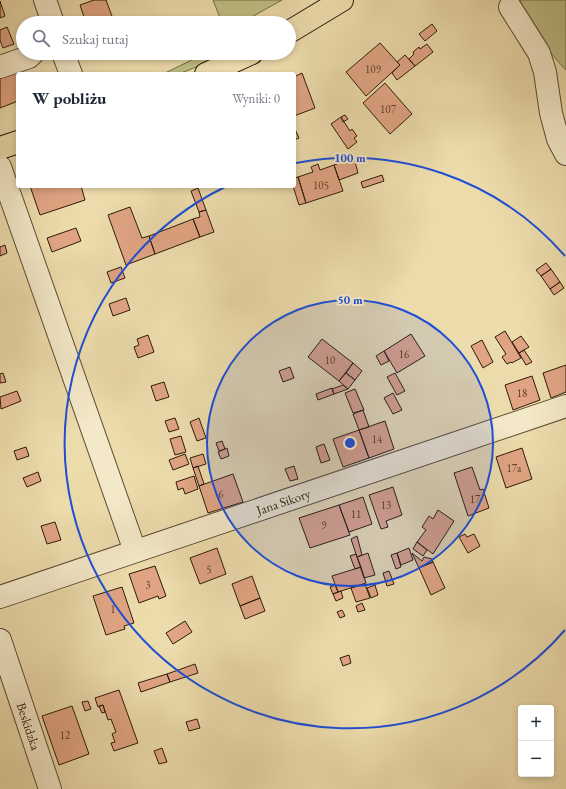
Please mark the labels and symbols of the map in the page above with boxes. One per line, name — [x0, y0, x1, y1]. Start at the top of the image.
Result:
house number: 109 — [365, 62, 382, 76]
house number: 107 — [380, 102, 397, 116]
text: 100 m — [334, 150, 366, 166]
house number: 105 — [313, 178, 329, 192]
text: 50 m — [337, 292, 363, 308]
house number: 16 — [399, 347, 410, 361]
house number: 10 — [325, 353, 335, 367]
house number: 18 — [517, 386, 527, 400]
house number: 14 — [372, 432, 383, 446]
centre of rings — [343, 436, 357, 450]
house number: 17a — [507, 461, 522, 475]
street label: Jana Sikory — [253, 485, 313, 519]
house number: 6 — [218, 487, 224, 501]
house number: 17 — [470, 492, 481, 506]
house number: 13 — [381, 498, 391, 512]
house number: 11 — [351, 507, 361, 521]
house number: 9 — [321, 518, 327, 532]
house number: 5 — [206, 562, 212, 576]
house number: 3 — [145, 578, 151, 592]
house number: 1 — [110, 602, 116, 616]
street label: Beskidzka — [13, 700, 45, 753]
house number: 12 — [60, 728, 71, 742]

